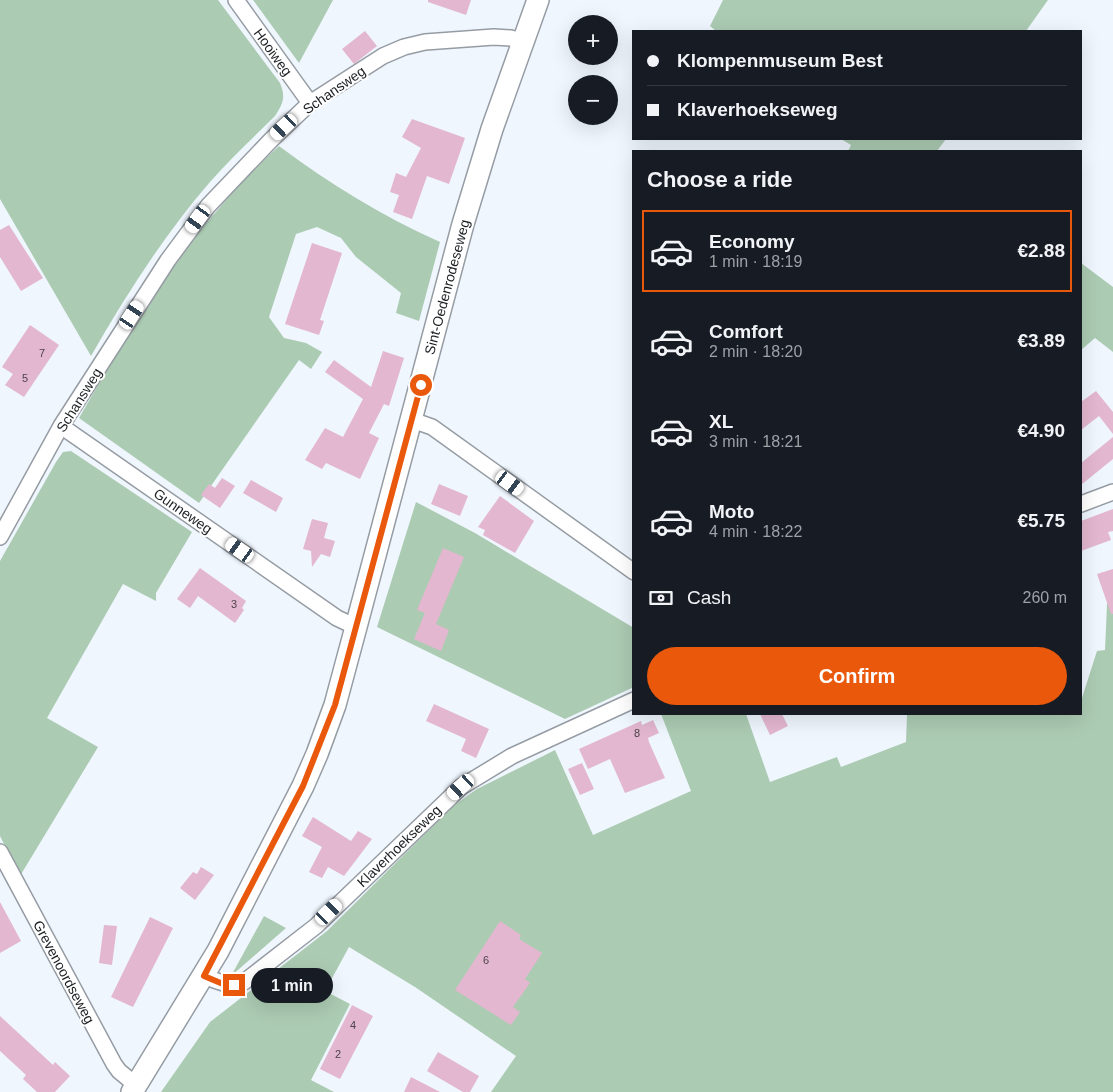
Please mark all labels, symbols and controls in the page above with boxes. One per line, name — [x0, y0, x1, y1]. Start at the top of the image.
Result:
map controls — [568, 15, 618, 125]
button: + — [568, 15, 618, 65]
street label: Hooiweg — [251, 25, 295, 79]
text: Klompenmuseum Best — [677, 50, 883, 71]
street label: Schansweg — [300, 63, 368, 117]
button: − — [568, 75, 618, 125]
text: Klaverhoekseweg — [677, 99, 838, 120]
car — [267, 111, 300, 143]
text: Choose a ride — [647, 167, 792, 192]
car — [183, 202, 212, 236]
street label: Sint-Oedenrodeseweg — [421, 218, 473, 356]
icon: car — [649, 229, 694, 274]
text: Economy — [709, 231, 795, 252]
text: €2.88 — [1017, 240, 1065, 261]
text: 1 min · 18:19 — [709, 253, 802, 270]
car — [117, 298, 146, 332]
icon: car — [649, 319, 694, 364]
text: Comfort — [709, 321, 783, 342]
text: €3.89 — [1017, 330, 1065, 351]
text: 2 min · 18:20 — [709, 343, 802, 360]
house number: 7 — [39, 347, 45, 359]
street label: Schansweg — [53, 365, 105, 435]
house number: 5 — [22, 372, 28, 384]
route start — [410, 374, 432, 396]
icon: car — [649, 409, 694, 454]
text: XL — [709, 411, 733, 432]
text: €4.90 — [1017, 420, 1065, 441]
text: 3 min · 18:21 — [709, 433, 802, 450]
car — [493, 468, 526, 498]
street label: Gunneweg — [151, 485, 215, 537]
icon: car — [649, 499, 694, 544]
text: Moto — [709, 501, 754, 522]
text: €5.75 — [1017, 510, 1065, 531]
text: 4 min · 18:22 — [709, 523, 802, 540]
car — [223, 535, 256, 565]
icon: cash — [647, 584, 675, 612]
text: Cash — [687, 587, 731, 608]
text: 260 m — [1023, 589, 1067, 606]
house number: 3 — [231, 598, 237, 610]
button: Confirm — [647, 647, 1067, 705]
house number: 8 — [634, 727, 640, 739]
car — [444, 771, 477, 803]
street label: Klaverhoekseweg — [354, 802, 444, 890]
car — [312, 896, 345, 928]
street label: Grevenoordseweg — [30, 918, 98, 1026]
house number: 6 — [483, 954, 489, 966]
callout: 1 min — [252, 968, 334, 1002]
route end — [223, 974, 245, 996]
text: 1 min — [271, 977, 313, 994]
house number: 4 — [350, 1019, 356, 1031]
house number: 2 — [335, 1048, 341, 1060]

